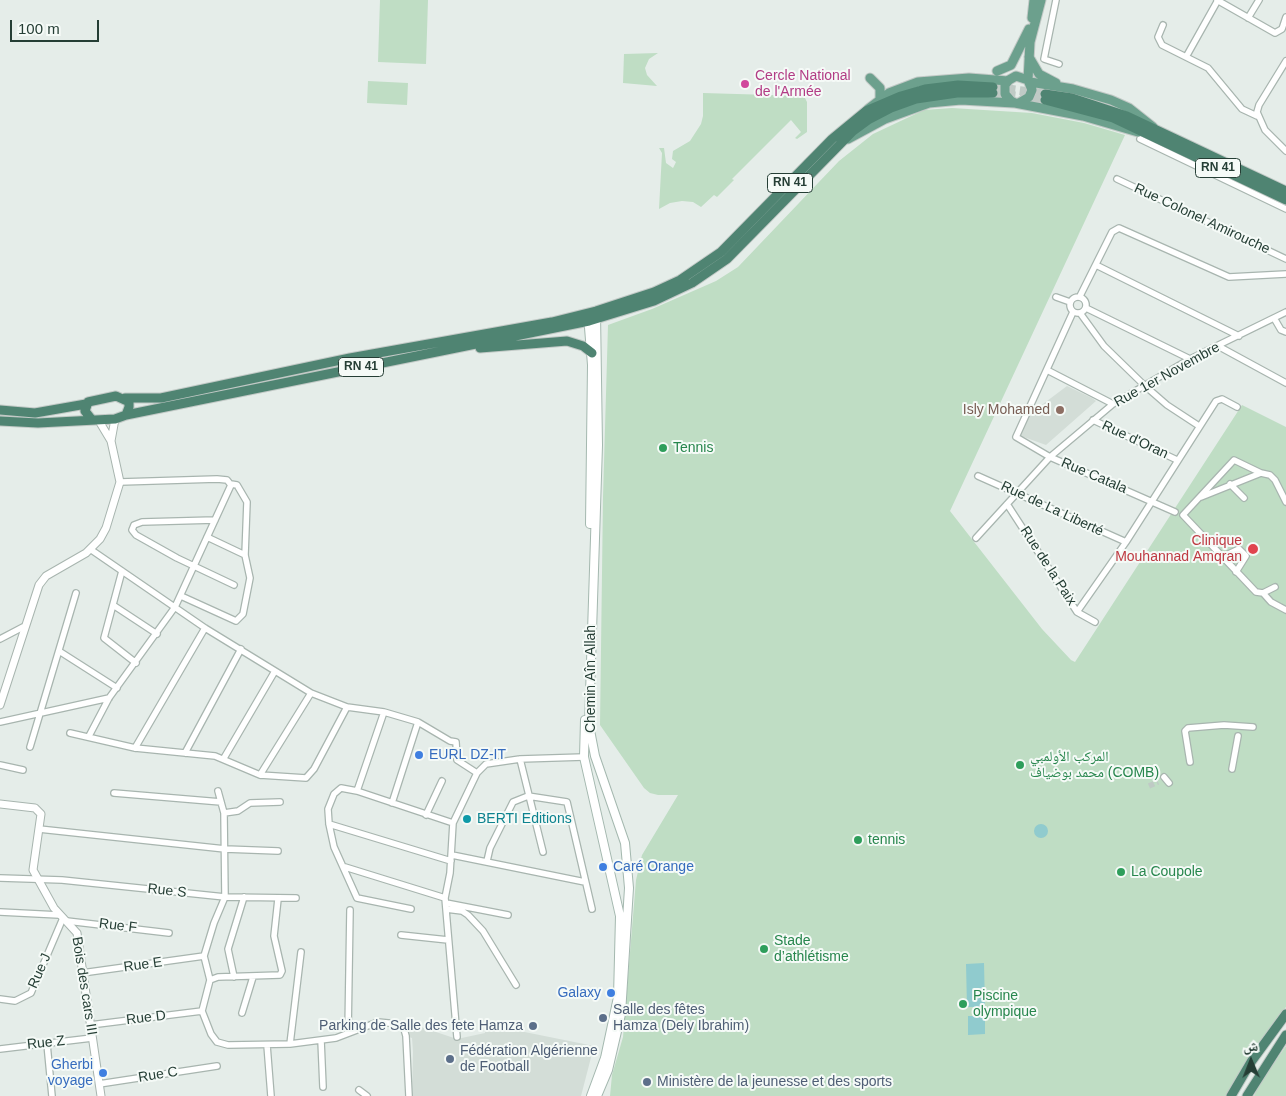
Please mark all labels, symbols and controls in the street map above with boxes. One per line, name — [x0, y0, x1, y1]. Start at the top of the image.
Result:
scale bar — [12, 10, 101, 42]
text: 100 m — [18, 20, 60, 37]
place label: Cercle National de l'Armée — [755, 68, 851, 100]
marker: Cercle National de l'Armée — [739, 78, 751, 90]
road number: RN 41 — [1196, 158, 1240, 178]
road number: RN 41 — [768, 174, 812, 192]
street label: Rue Colonel Amirouche — [1131, 180, 1273, 258]
street label: Rue 1er Novembre — [1111, 339, 1223, 411]
road number: RN 41 — [338, 358, 384, 377]
place label: Isly Mohamed — [963, 402, 1050, 418]
marker: Isly Mohamed — [1054, 404, 1066, 416]
street label: Rue d'Oran — [1099, 417, 1171, 463]
place label: Tennis — [673, 440, 713, 456]
marker: Tennis — [657, 442, 669, 454]
street label: Rue Catala — [1058, 455, 1130, 497]
street label: Rue de La Liberté — [998, 478, 1106, 540]
street label: Rue de la Paix — [1016, 523, 1080, 609]
place label: Clinique Mouhannad Amqran — [1115, 533, 1242, 566]
marker: Clinique Mouhannad Amqran — [1246, 542, 1260, 556]
street label: Chemin Aîn Allah — [583, 625, 599, 733]
place label: EURL DZ-IT — [429, 747, 506, 763]
marker: EURL DZ-IT — [413, 749, 425, 761]
place label: المركب الأولمبي محمد بوضياف (COMB) — [1030, 749, 1159, 782]
marker: المركب الأولمبي محمد بوضياف (COMB) — [1014, 759, 1026, 771]
place label: BERTI Editions — [477, 811, 572, 827]
marker: BERTI Editions — [461, 813, 473, 825]
place label: tennis — [868, 832, 905, 848]
marker: tennis — [852, 834, 864, 846]
place label: Caré Orange — [613, 859, 694, 875]
marker: Caré Orange — [597, 861, 609, 873]
place label: La Coupole — [1131, 864, 1203, 880]
marker: La Coupole — [1115, 866, 1127, 878]
street label: Rue S — [147, 881, 187, 901]
street label: Rue F — [98, 915, 138, 937]
place label: Stade d’athlétisme — [774, 933, 849, 966]
street label: Bois des cars III — [68, 936, 100, 1036]
marker: Stade d’athlétisme — [758, 943, 770, 955]
street label: Rue J — [25, 951, 55, 991]
street label: Rue E — [123, 954, 163, 976]
place label: Galaxy — [557, 985, 601, 1001]
marker: Galaxy — [605, 987, 617, 999]
place label: Piscine olympique — [973, 988, 1037, 1020]
marker: Piscine olympique — [957, 998, 969, 1010]
place label: Salle des fêtes Hamza (Dely Ibrahim) — [613, 1002, 749, 1034]
street label: Rue D — [125, 1007, 167, 1029]
marker: Salle des fêtes Hamza (Dely Ibrahim) — [597, 1012, 609, 1024]
place label: Parking de Salle des fete Hamza — [319, 1018, 523, 1034]
marker: Parking de Salle des fete Hamza — [527, 1020, 539, 1032]
street label: Rue Z — [26, 1033, 66, 1053]
north arrow — [1226, 1036, 1276, 1086]
text: ش — [1243, 1038, 1258, 1054]
place label: Fédération Algérienne de Football — [460, 1043, 598, 1076]
marker: Fédération Algérienne de Football — [444, 1053, 456, 1065]
place label: Gherbi voyage — [48, 1057, 93, 1090]
street label: Rue C — [137, 1064, 179, 1086]
marker: Gherbi voyage — [97, 1067, 109, 1079]
place label: Ministère de la jeunesse et des sports — [657, 1074, 892, 1090]
marker: Ministère de la jeunesse et des sports — [641, 1076, 653, 1088]

